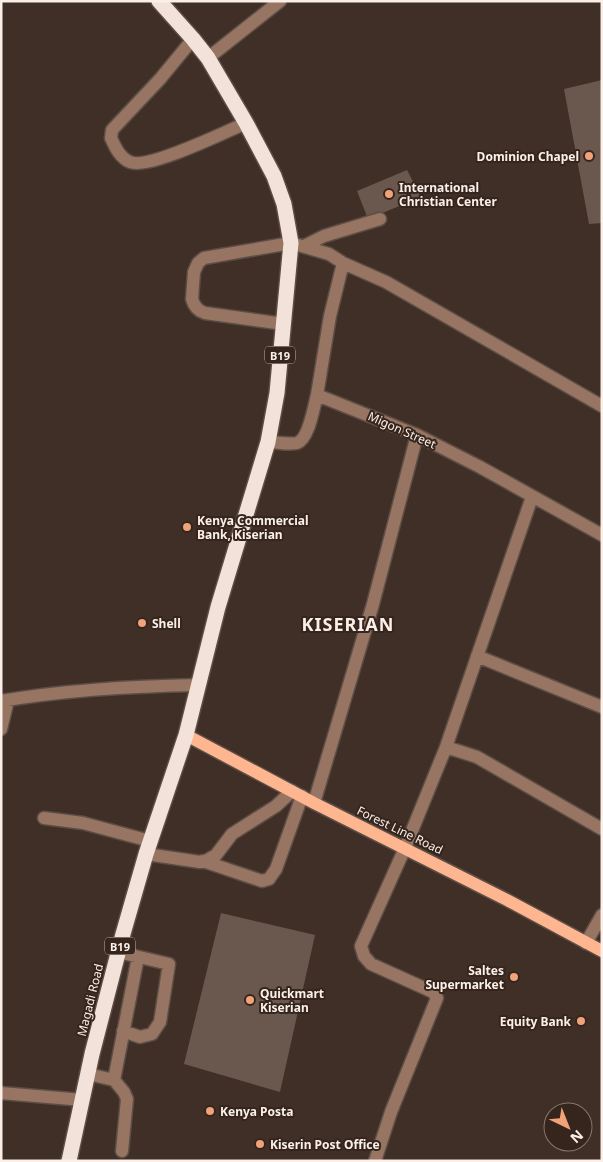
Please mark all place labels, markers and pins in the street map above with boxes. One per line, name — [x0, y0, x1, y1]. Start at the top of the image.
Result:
place label: Dominion Chapel — [477, 148, 579, 165]
marker: Dominion Chapel — [583, 150, 595, 162]
place label: International Christian Center — [399, 179, 497, 210]
marker: International Christian Center — [383, 188, 395, 200]
place label: Kenya Commercial Bank, Kiserian — [197, 512, 309, 543]
marker: Kenya Commercial Bank, Kiserian — [181, 521, 193, 533]
place label: Shell — [152, 615, 181, 632]
marker: Shell — [136, 617, 148, 629]
place label: Saltes Supermarket — [425, 962, 504, 993]
marker: Saltes Supermarket — [508, 971, 520, 983]
place label: Quickmart Kiserian — [260, 985, 324, 1016]
marker: Quickmart Kiserian — [244, 994, 256, 1006]
place label: Equity Bank — [500, 1013, 572, 1030]
marker: Equity Bank — [575, 1015, 587, 1027]
place label: Kenya Posta — [220, 1103, 293, 1120]
marker: Kenya Posta — [204, 1105, 216, 1117]
place label: Kiserin Post Office — [270, 1136, 380, 1153]
marker: Kiserin Post Office — [254, 1138, 266, 1150]

